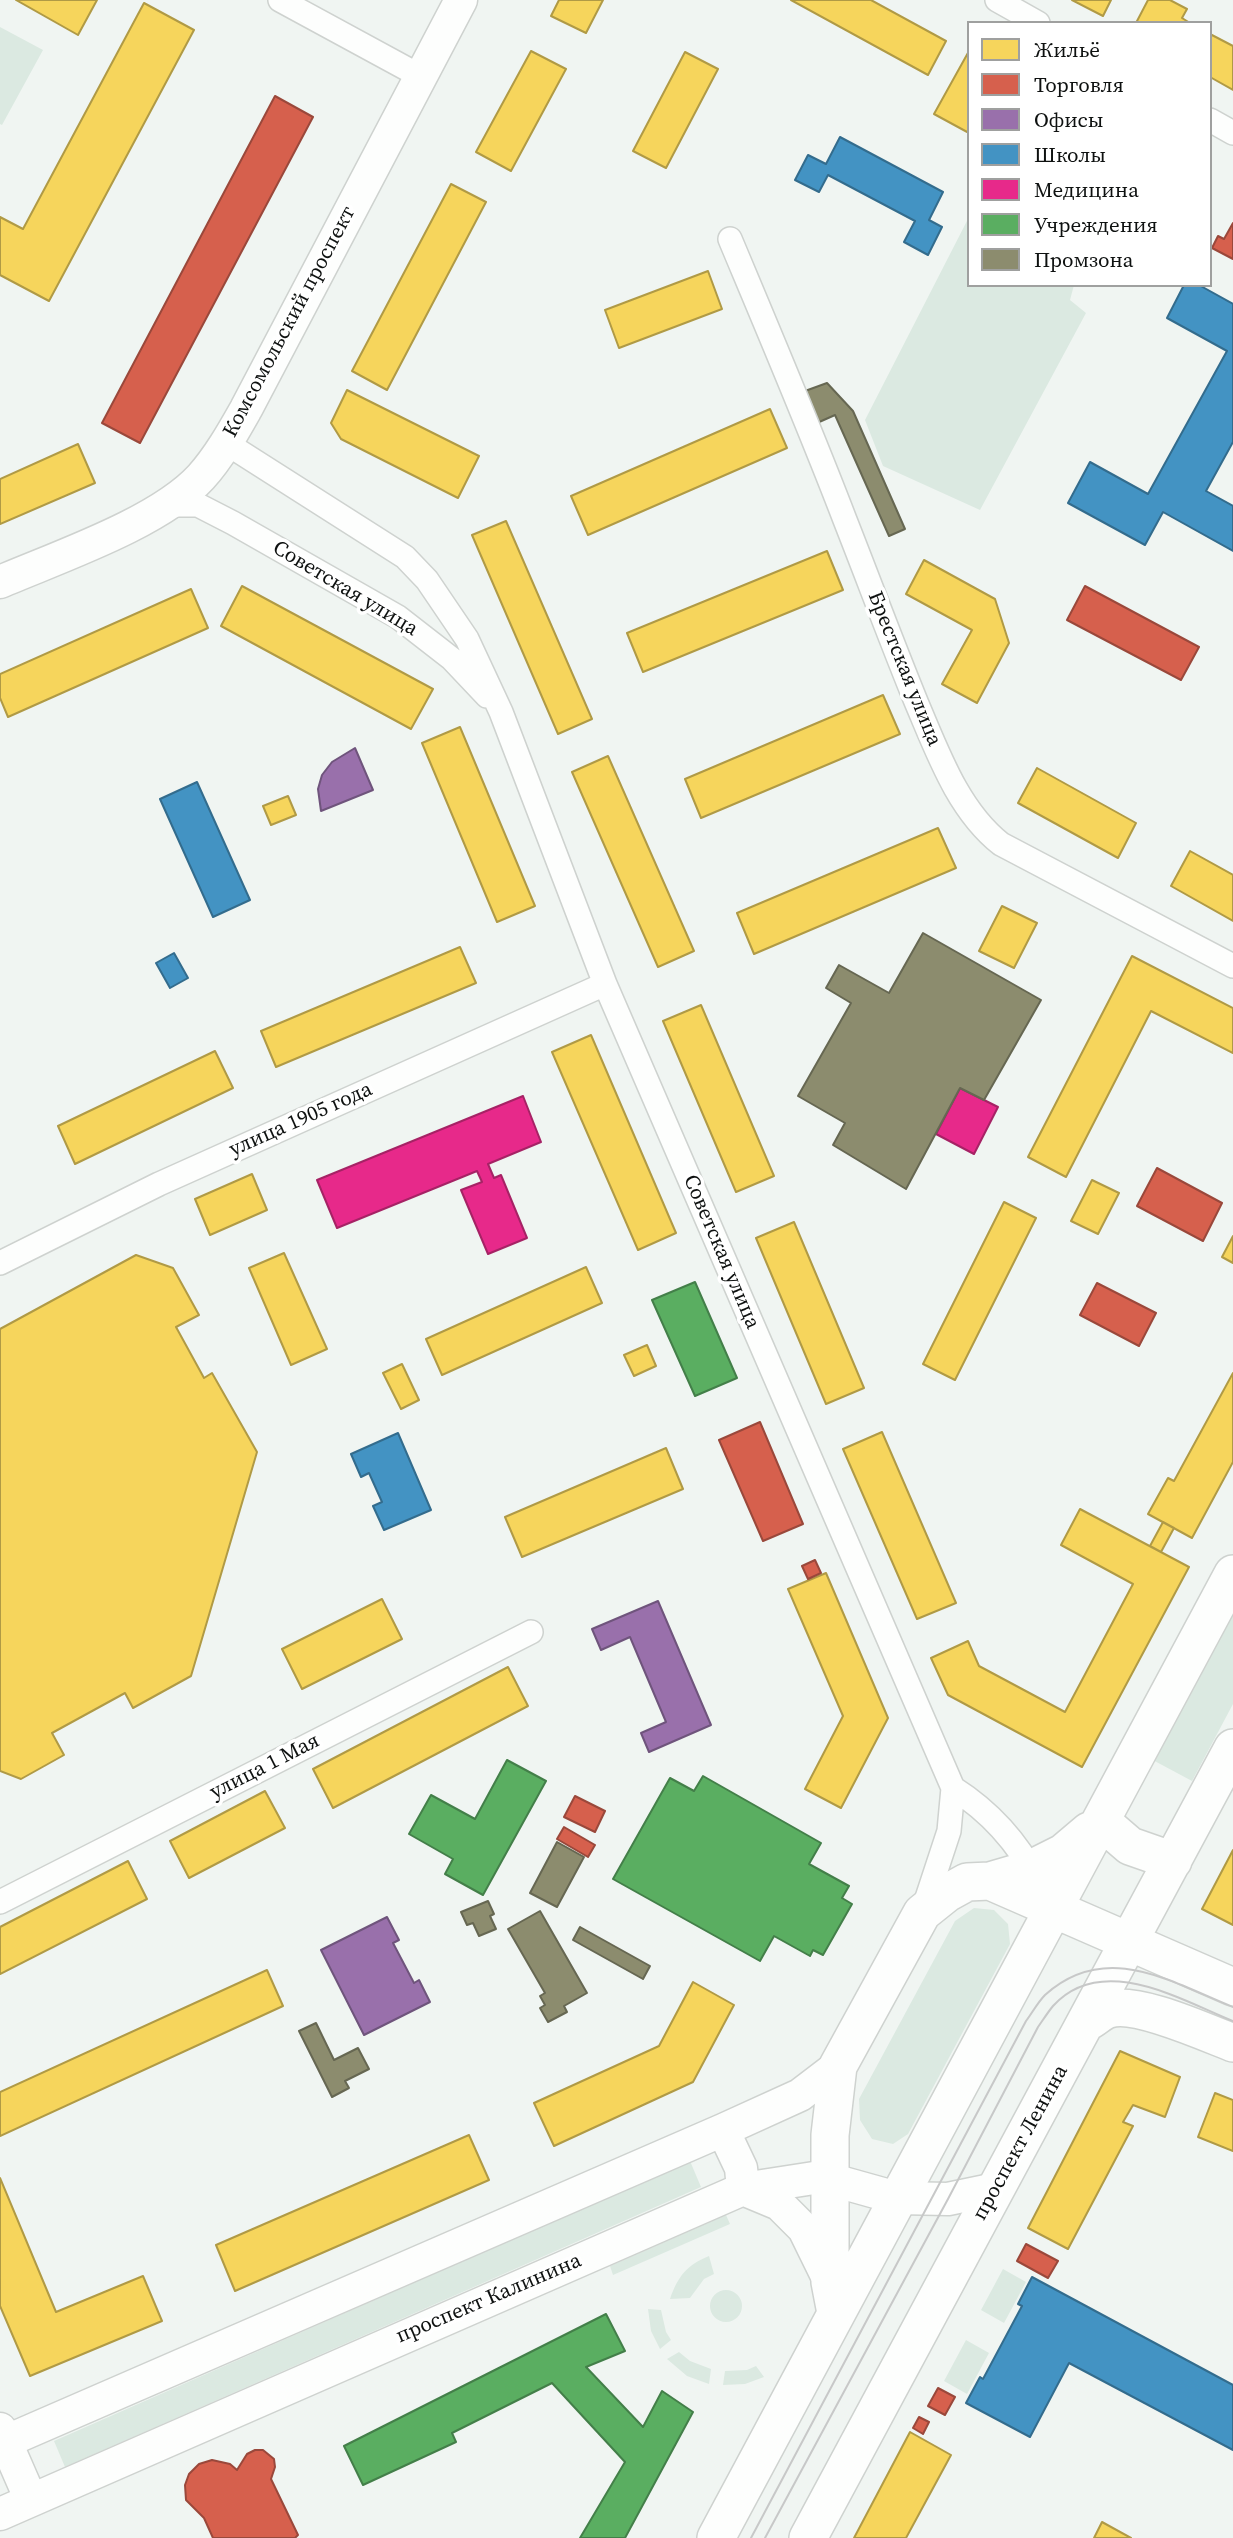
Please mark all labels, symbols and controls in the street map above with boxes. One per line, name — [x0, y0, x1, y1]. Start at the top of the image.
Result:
legend — [967, 21, 1212, 287]
text: Жильё — [1034, 35, 1100, 64]
text: Торговля — [1034, 70, 1124, 99]
text: Офисы — [1034, 105, 1104, 134]
text: Школы — [1034, 140, 1106, 169]
text: Медицина — [1034, 175, 1139, 204]
street label: Комсомольский проспект — [218, 202, 362, 442]
text: Учреждения — [1034, 210, 1158, 239]
text: Промзона — [1034, 245, 1134, 274]
street label: Советская улица — [268, 536, 422, 642]
street label: Брестская улица — [862, 588, 946, 750]
street label: улица 1905 года — [226, 1077, 376, 1163]
street label: Советская улица — [677, 1171, 765, 1333]
street label: улица 1 Мая — [206, 1729, 324, 1805]
street label: проспект Ленина — [968, 2061, 1074, 2225]
street label: проспект Калинина — [393, 2249, 585, 2349]

